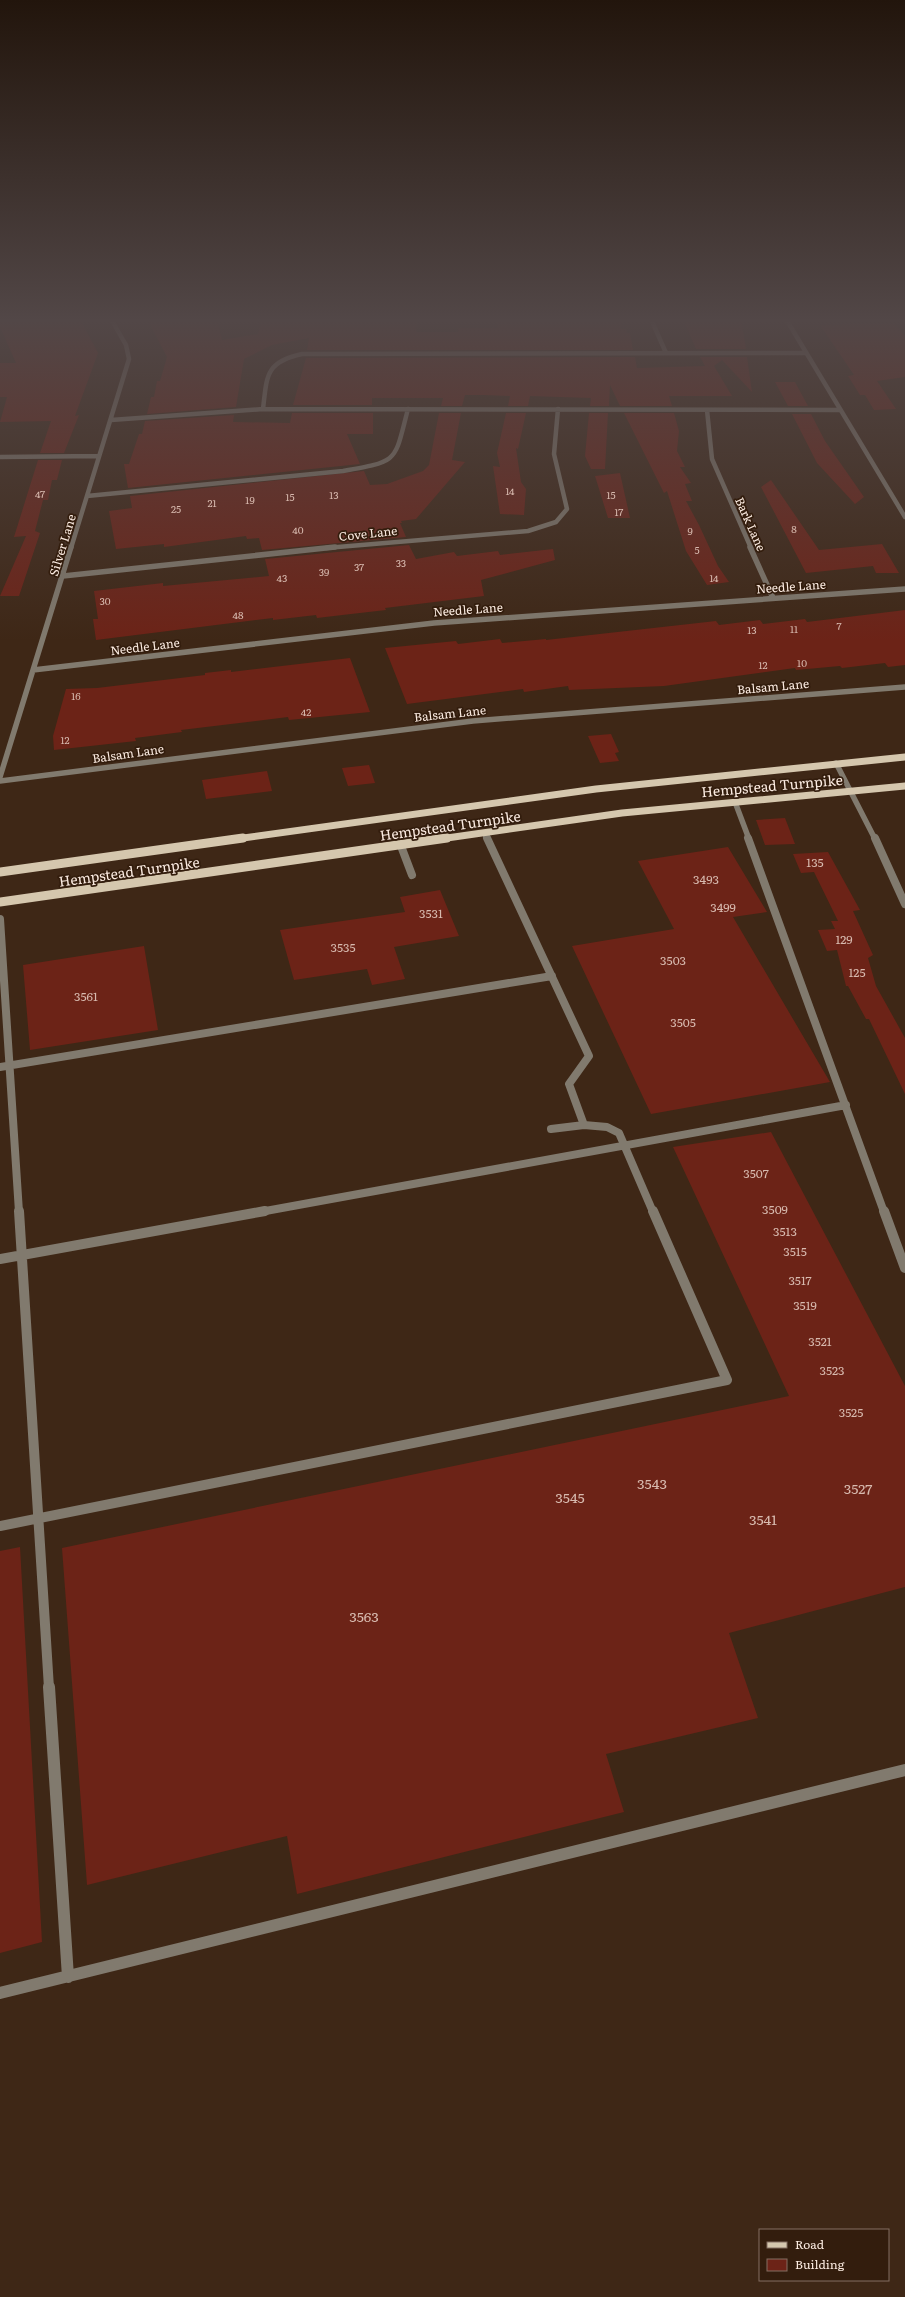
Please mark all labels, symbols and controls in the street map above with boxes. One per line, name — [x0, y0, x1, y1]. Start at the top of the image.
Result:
house number: 14 — [505, 483, 515, 498]
house number: 47 — [35, 486, 45, 501]
house number: 13 — [329, 487, 339, 502]
house number: 15 — [606, 487, 616, 502]
house number: 15 — [285, 489, 295, 504]
house number: 19 — [245, 492, 255, 507]
street label: Bark Lane — [731, 494, 771, 554]
house number: 21 — [207, 495, 217, 510]
house number: 25 — [171, 501, 181, 516]
house number: 17 — [615, 504, 623, 519]
street label: Silver Lane — [44, 512, 80, 578]
street label: Cove Lane — [338, 521, 398, 545]
house number: 8 — [791, 521, 797, 536]
house number: 40 — [292, 522, 304, 537]
house number: 9 — [687, 523, 693, 538]
house number: 5 — [694, 542, 700, 557]
house number: 33 — [396, 555, 406, 570]
house number: 37 — [354, 559, 364, 574]
house number: 39 — [319, 564, 329, 579]
house number: 43 — [277, 570, 287, 585]
house number: 14 — [709, 570, 719, 585]
street label: Needle Lane — [756, 575, 826, 597]
house number: 30 — [99, 593, 111, 608]
street label: Needle Lane — [433, 598, 503, 620]
house number: 48 — [232, 607, 244, 622]
house number: 7 — [836, 618, 842, 633]
house number: 11 — [790, 621, 798, 636]
house number: 13 — [747, 622, 757, 637]
street label: Needle Lane — [109, 633, 181, 659]
house number: 10 — [797, 655, 807, 670]
house number: 12 — [758, 657, 768, 672]
street label: Balsam Lane — [736, 674, 810, 698]
house number: 16 — [71, 688, 81, 703]
street label: Balsam Lane — [413, 700, 487, 726]
house number: 42 — [301, 704, 311, 719]
house number: 12 — [60, 732, 70, 747]
street label: Balsam Lane — [91, 739, 165, 767]
street label: Hempstead Turnpike — [700, 769, 844, 801]
street label: Hempstead Turnpike — [378, 805, 522, 845]
street label: Hempstead Turnpike — [57, 851, 201, 891]
house number: 135 — [806, 853, 824, 871]
house number: 3493 — [693, 870, 719, 888]
house number: 3499 — [710, 898, 736, 916]
house number: 3531 — [419, 904, 443, 922]
house number: 129 — [835, 930, 853, 948]
house number: 3535 — [330, 938, 356, 956]
house number: 3503 — [660, 951, 686, 969]
house number: 125 — [848, 963, 866, 981]
house number: 3561 — [74, 987, 98, 1005]
house number: 3505 — [670, 1013, 696, 1031]
house number: 3507 — [743, 1164, 769, 1182]
house number: 3509 — [762, 1200, 788, 1218]
house number: 3513 — [773, 1222, 797, 1240]
house number: 3515 — [783, 1242, 807, 1260]
house number: 3517 — [788, 1271, 812, 1289]
house number: 3519 — [793, 1296, 817, 1314]
house number: 3521 — [808, 1332, 832, 1350]
house number: 3523 — [819, 1361, 845, 1379]
house number: 3525 — [839, 1403, 863, 1421]
house number: 3543 — [637, 1473, 667, 1493]
house number: 3527 — [844, 1478, 872, 1498]
house number: 3545 — [555, 1487, 585, 1507]
house number: 3541 — [749, 1509, 777, 1529]
house number: 3563 — [349, 1606, 379, 1626]
legend — [759, 2229, 889, 2281]
text: Road — [795, 2235, 825, 2253]
text: Building — [795, 2255, 845, 2273]

